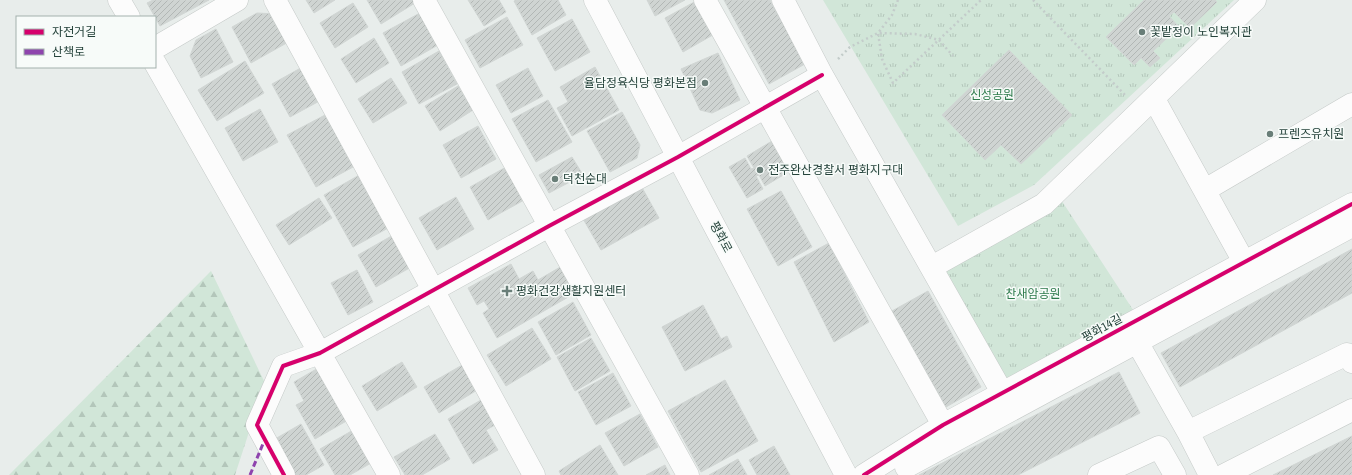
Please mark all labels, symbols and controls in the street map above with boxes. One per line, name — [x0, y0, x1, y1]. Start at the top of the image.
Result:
legend — [16, 16, 156, 68]
text: 자전거길 — [52, 24, 96, 40]
place label: 꽃밭정이 노인복지관 — [1150, 24, 1252, 40]
marker: 꽃밭정이 노인복지관 — [1137, 27, 1147, 37]
text: 산책로 — [52, 44, 85, 60]
place label: 율담정육식당 평화본점 — [584, 75, 697, 91]
marker: 율담정육식당 평화본점 — [700, 78, 710, 88]
park label: 신성공원 — [970, 87, 1014, 103]
place label: 프렌즈유치원 — [1278, 126, 1344, 142]
marker: 프렌즈유치원 — [1265, 129, 1275, 139]
place label: 전주완산경찰서 평화지구대 — [768, 162, 903, 178]
marker: 전주완산경찰서 평화지구대 — [755, 165, 765, 175]
place label: 덕천순대 — [563, 171, 607, 187]
marker: 덕천순대 — [550, 174, 560, 184]
street label: 평화로 — [706, 219, 736, 255]
place label: 평화건강생활지원센터 — [516, 283, 626, 299]
marker: 평화건강생활지원센터 — [501, 285, 513, 297]
park label: 찬새암공원 — [1005, 286, 1061, 302]
street label: 평화14길 — [1079, 310, 1125, 346]

